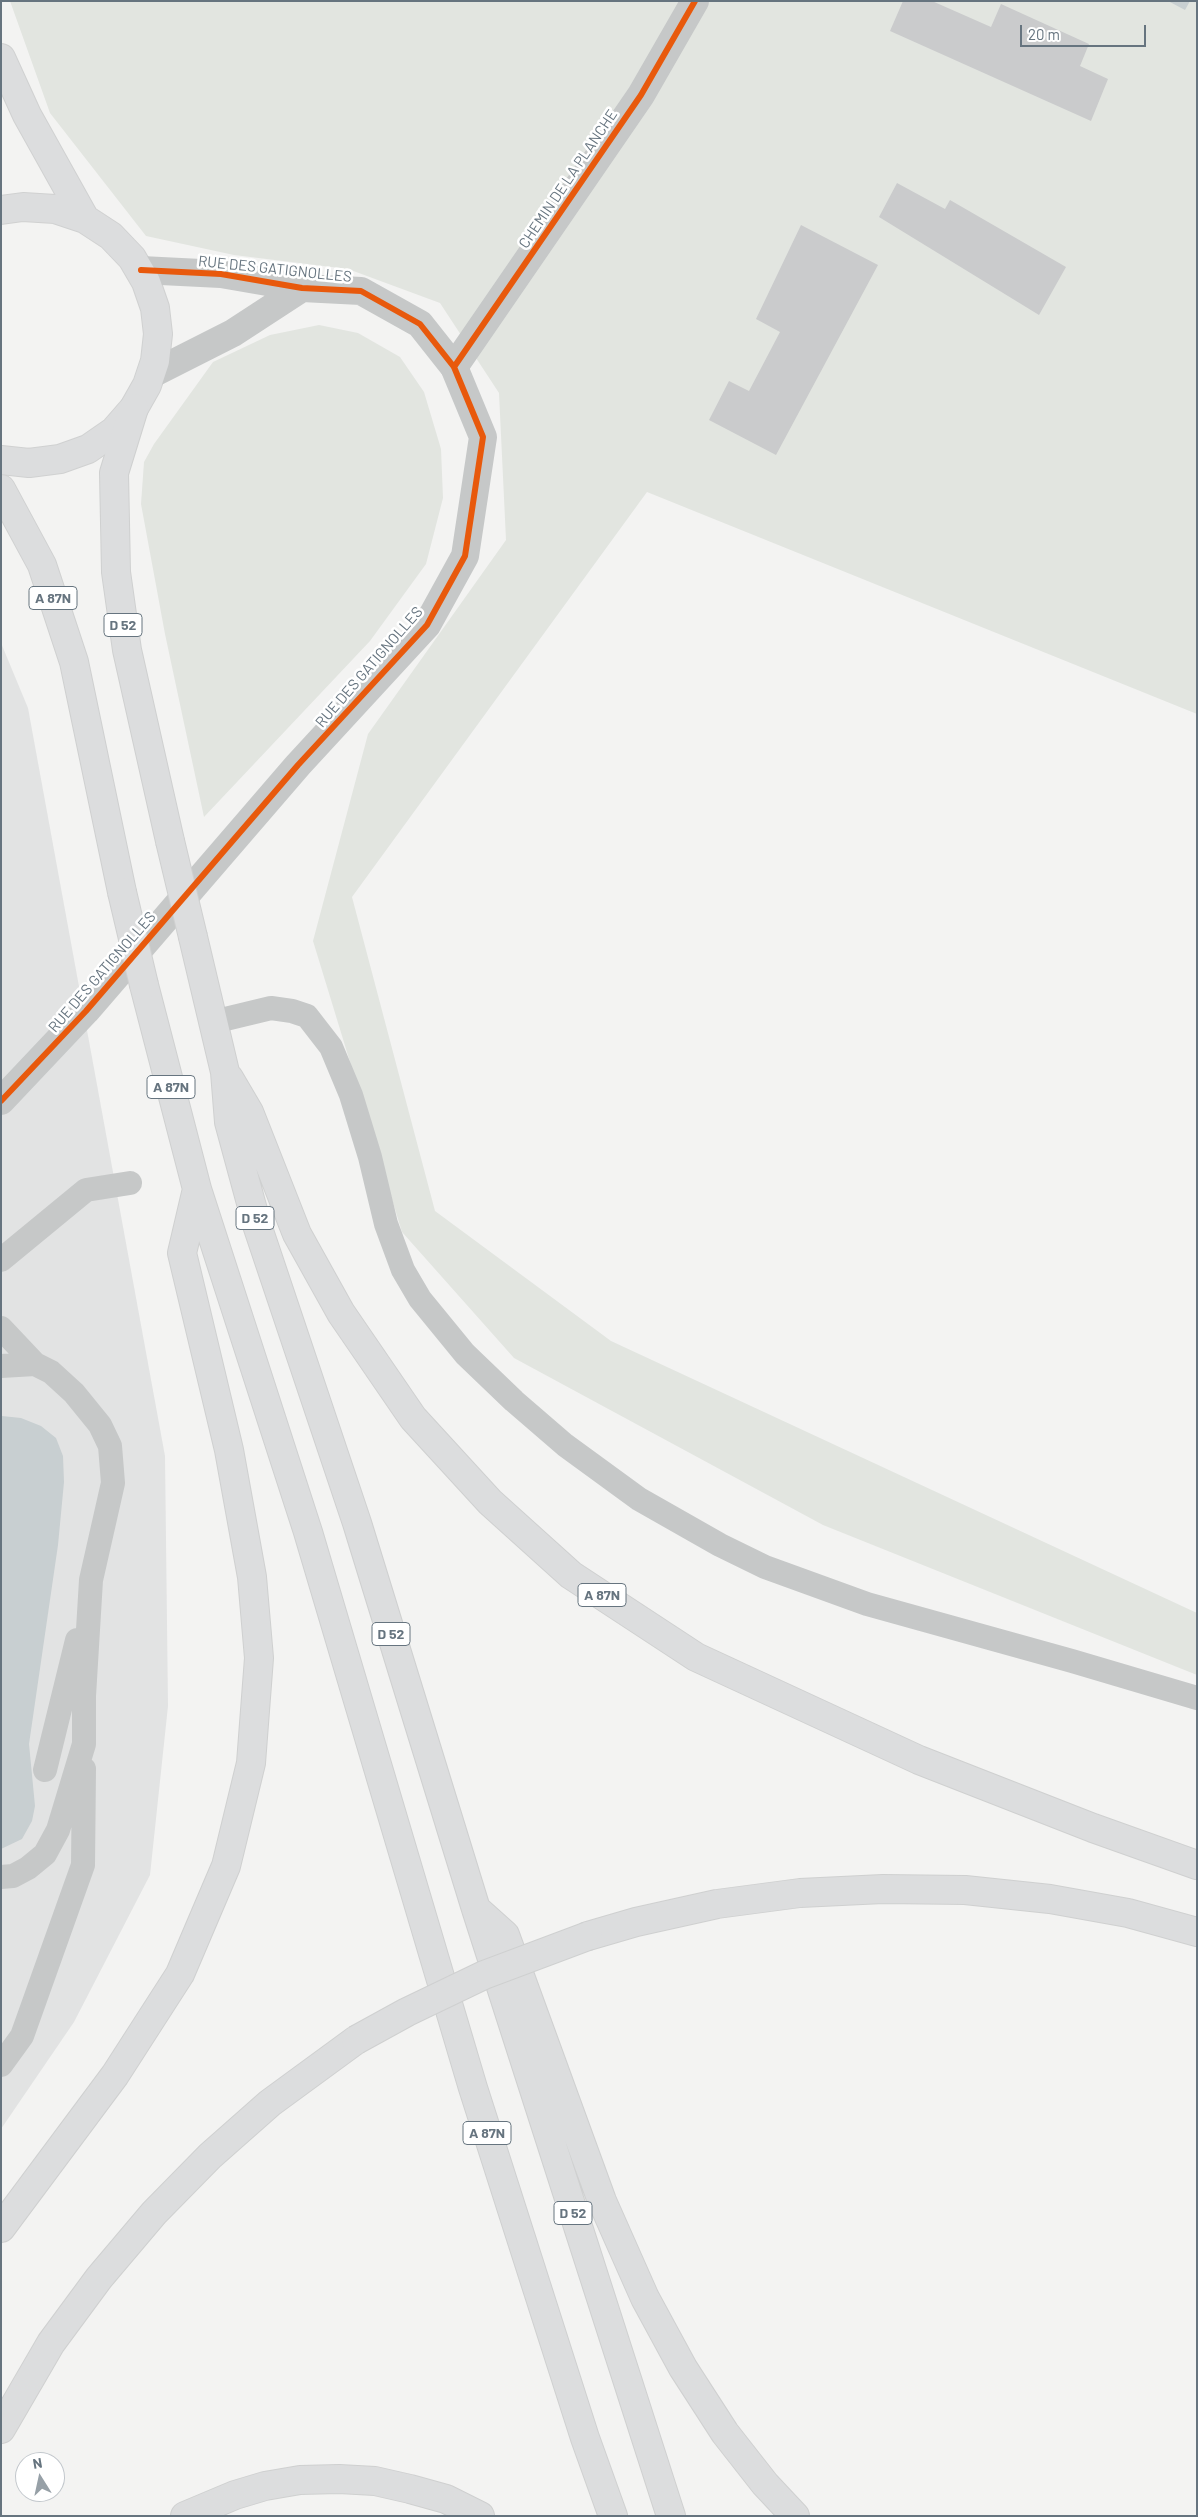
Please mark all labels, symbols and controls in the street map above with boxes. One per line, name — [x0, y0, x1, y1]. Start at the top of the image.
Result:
scale bar — [1023, 15, 1149, 47]
text: 20 m — [1028, 25, 1060, 43]
street label: CHEMIN DE LA PLANCHE — [515, 106, 621, 252]
street label: RUE DES GATIGNOLLES — [197, 252, 353, 286]
road number: A 87N — [29, 586, 77, 610]
street label: RUE DES GATIGNOLLES — [312, 603, 426, 731]
road number: D 52 — [104, 614, 142, 636]
street label: RUE DES GATIGNOLLES — [45, 908, 159, 1036]
road number: A 87N — [147, 1076, 195, 1098]
road number: D 52 — [236, 1206, 274, 1230]
road number: A 87N — [578, 1584, 626, 1606]
road number: D 52 — [372, 1622, 410, 1646]
road number: A 87N — [463, 2122, 511, 2144]
road number: D 52 — [554, 2202, 592, 2224]
north arrow — [15, 2452, 65, 2502]
text: N — [31, 2454, 44, 2472]

